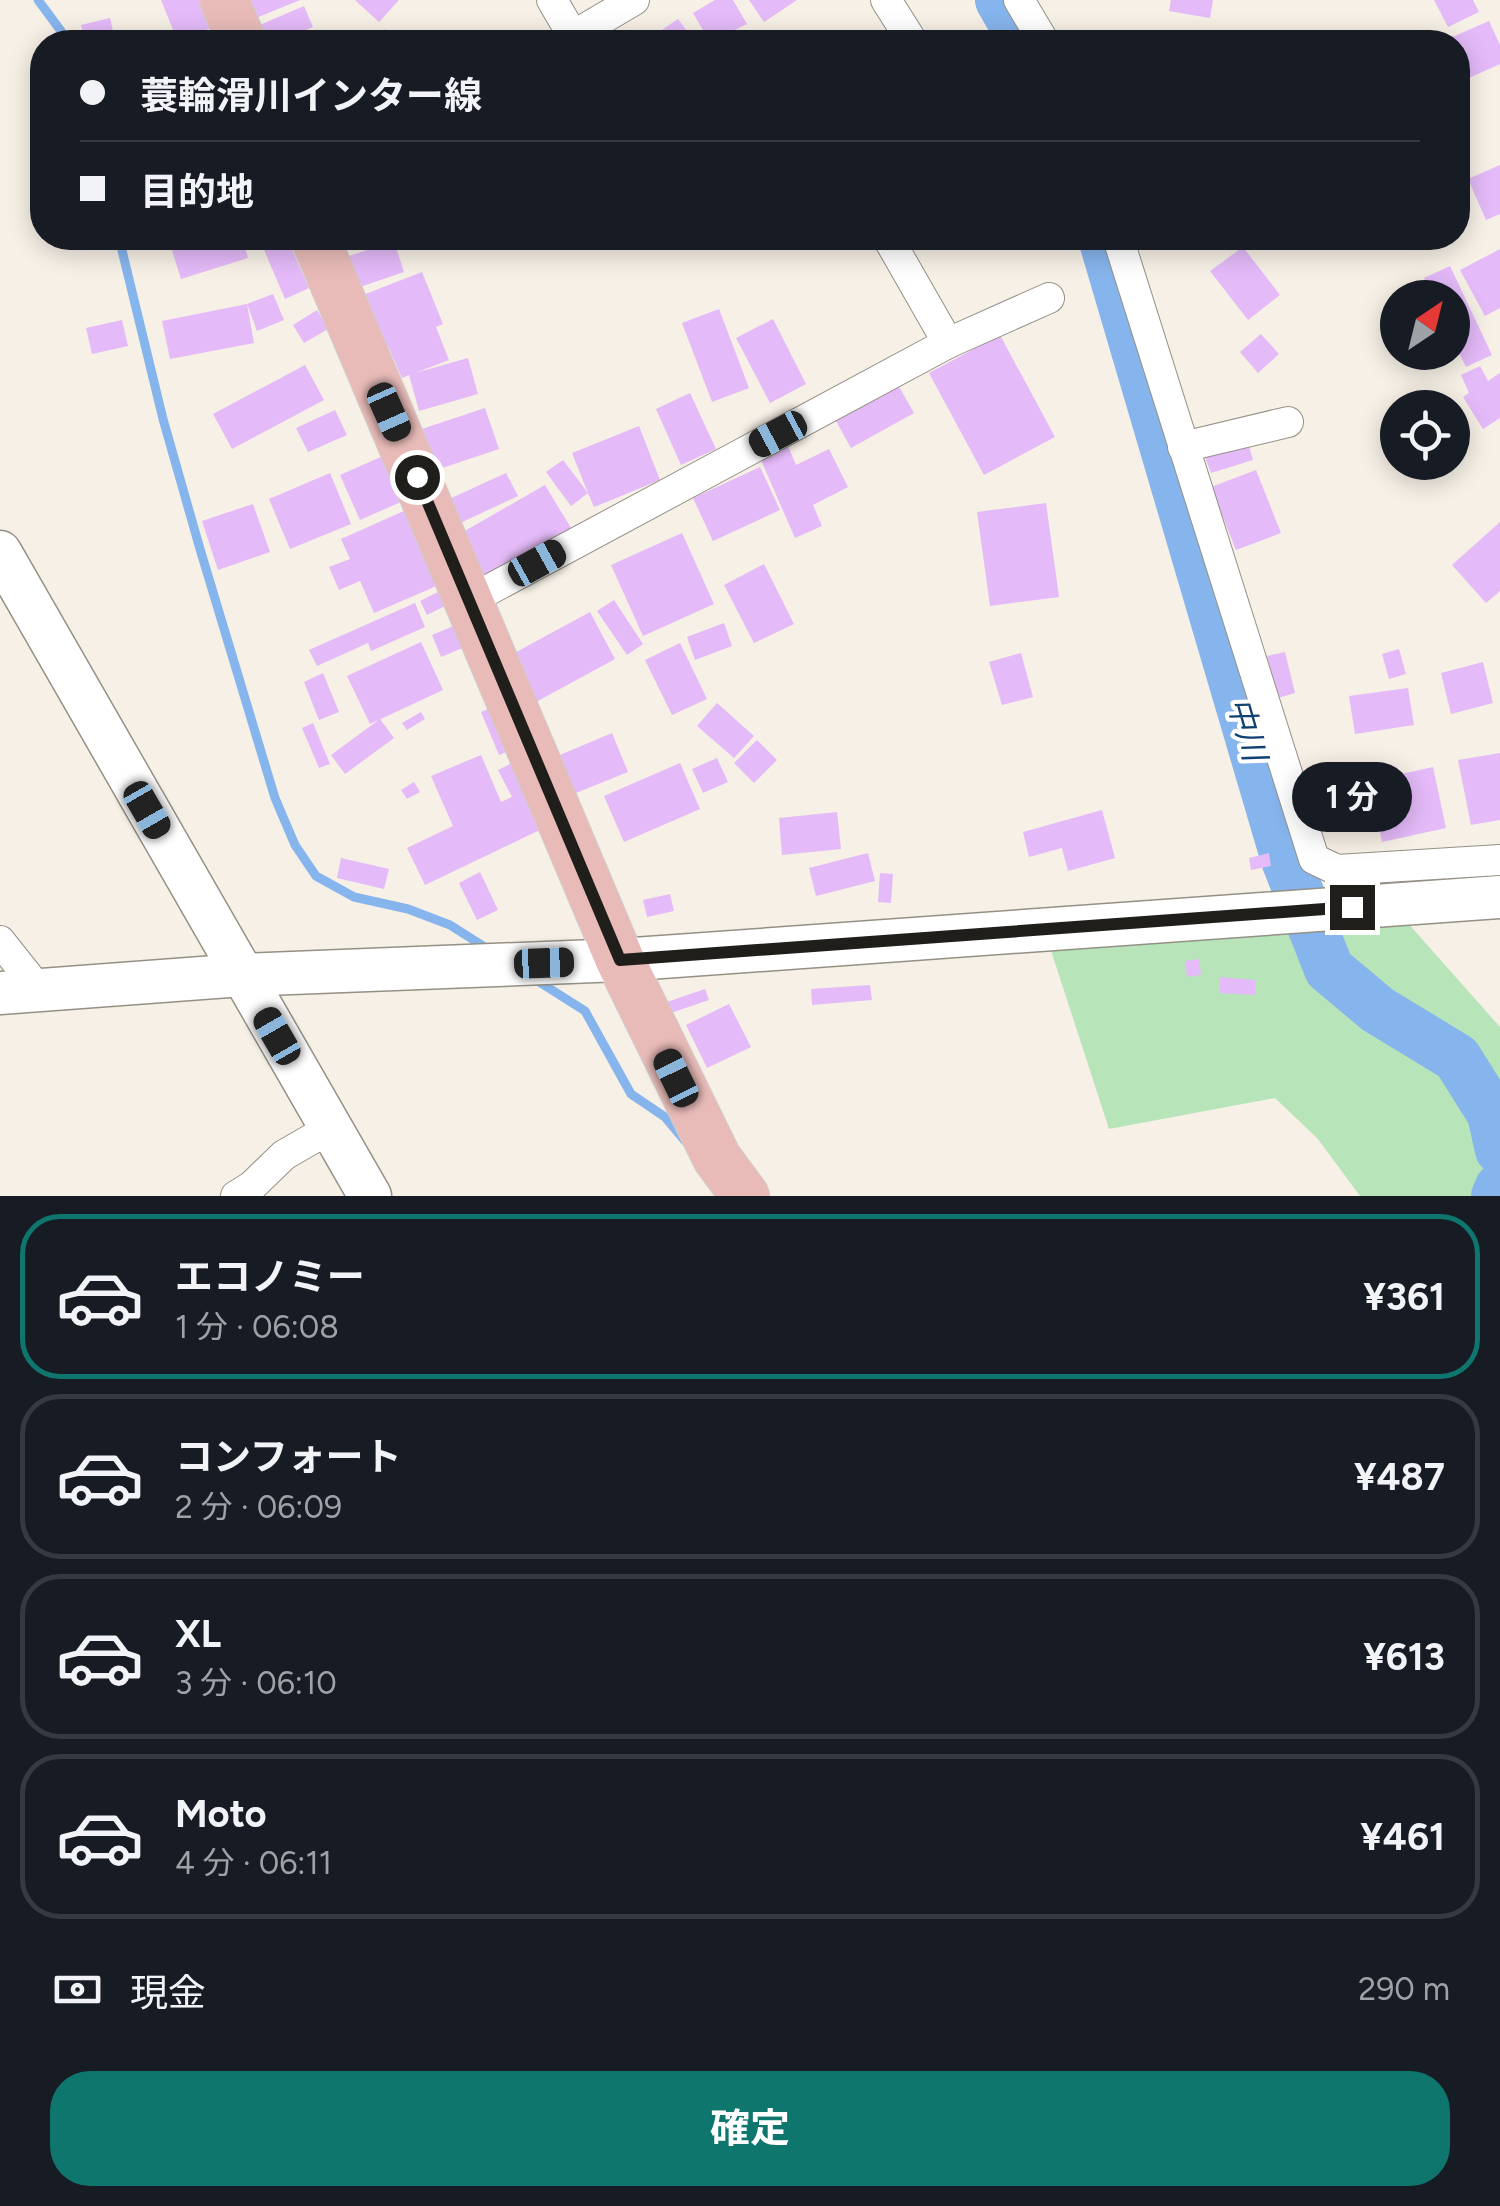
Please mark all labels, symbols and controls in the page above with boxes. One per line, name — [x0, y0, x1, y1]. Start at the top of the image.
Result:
text: 蓑輪滑川インター線 — [140, 73, 482, 119]
text: 目的地 — [140, 169, 254, 215]
north arrow — [1380, 280, 1470, 370]
map controls — [1380, 280, 1470, 480]
car — [363, 378, 415, 446]
button: locate — [1380, 390, 1470, 480]
car — [744, 407, 812, 461]
route start — [395, 455, 440, 500]
car — [503, 535, 571, 591]
water label: 中川 — [1220, 693, 1275, 768]
callout: 1 分 — [1292, 762, 1412, 832]
car — [119, 777, 175, 843]
text: 1 分 — [1325, 778, 1379, 816]
route end — [1330, 885, 1375, 930]
car — [513, 947, 575, 979]
car — [249, 1003, 305, 1069]
car — [649, 1044, 703, 1112]
icon: car — [55, 1252, 145, 1342]
text: エコノミー — [175, 1254, 365, 1300]
text: ¥361 — [1363, 1274, 1445, 1320]
text: 1 分 · 06:08 — [175, 1308, 339, 1346]
icon: car — [55, 1432, 145, 1522]
text: コンフォート — [175, 1434, 402, 1480]
text: ¥487 — [1354, 1454, 1445, 1500]
text: 2 分 · 06:09 — [175, 1488, 342, 1526]
text: XL — [175, 1611, 221, 1657]
icon: car — [55, 1612, 145, 1702]
text: ¥613 — [1363, 1634, 1445, 1680]
text: 3 分 · 06:10 — [175, 1664, 337, 1702]
text: Moto — [175, 1791, 267, 1837]
icon: car — [55, 1792, 145, 1882]
text: ¥461 — [1360, 1814, 1445, 1860]
text: 4 分 · 06:11 — [175, 1844, 332, 1882]
icon: cash — [50, 1962, 105, 2017]
text: 現金 — [130, 1970, 206, 2016]
text: 290 m — [1358, 1970, 1450, 2008]
button: 確定 — [50, 2071, 1450, 2186]

